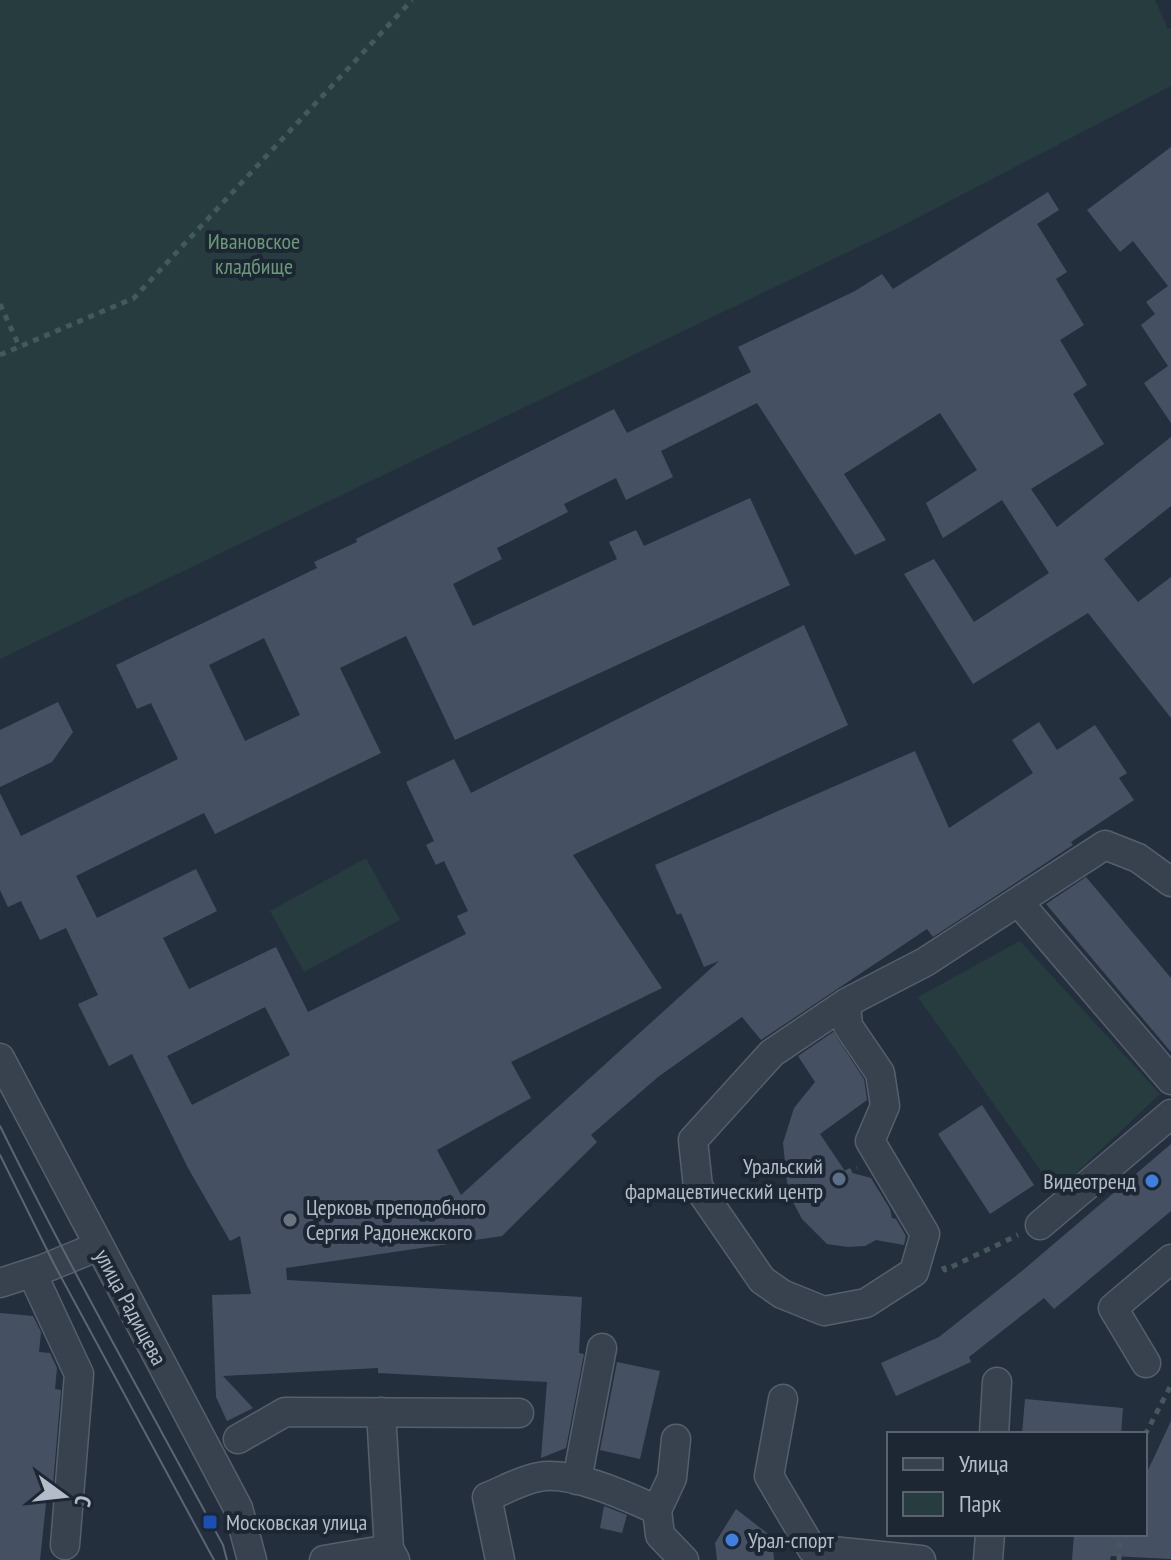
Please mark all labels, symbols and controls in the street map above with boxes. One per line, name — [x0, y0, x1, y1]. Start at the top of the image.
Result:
park label: Ивановское кладбище — [208, 227, 300, 280]
place label: Уральский фармацевтический центр — [625, 1152, 823, 1205]
place label: Видеотренд — [1043, 1167, 1136, 1195]
marker: Уральский фармацевтический центр — [830, 1170, 848, 1188]
marker: Видеотренд — [1143, 1172, 1161, 1190]
place label: Церковь преподобного Сергия Радонежского — [306, 1193, 486, 1246]
marker: Церковь преподобного Сергия Радонежского — [281, 1211, 299, 1229]
street label: улица Радищева — [89, 1244, 173, 1370]
legend — [887, 1432, 1147, 1536]
text: Улица — [959, 1448, 1009, 1479]
north arrow — [24, 1456, 104, 1536]
text: Парк — [959, 1488, 1002, 1519]
text: С — [68, 1493, 98, 1510]
place label: Московская улица — [226, 1508, 367, 1536]
marker: Московская улица — [201, 1513, 219, 1531]
place label: Урал-спорт — [748, 1526, 835, 1554]
marker: Урал-спорт — [723, 1531, 741, 1549]

